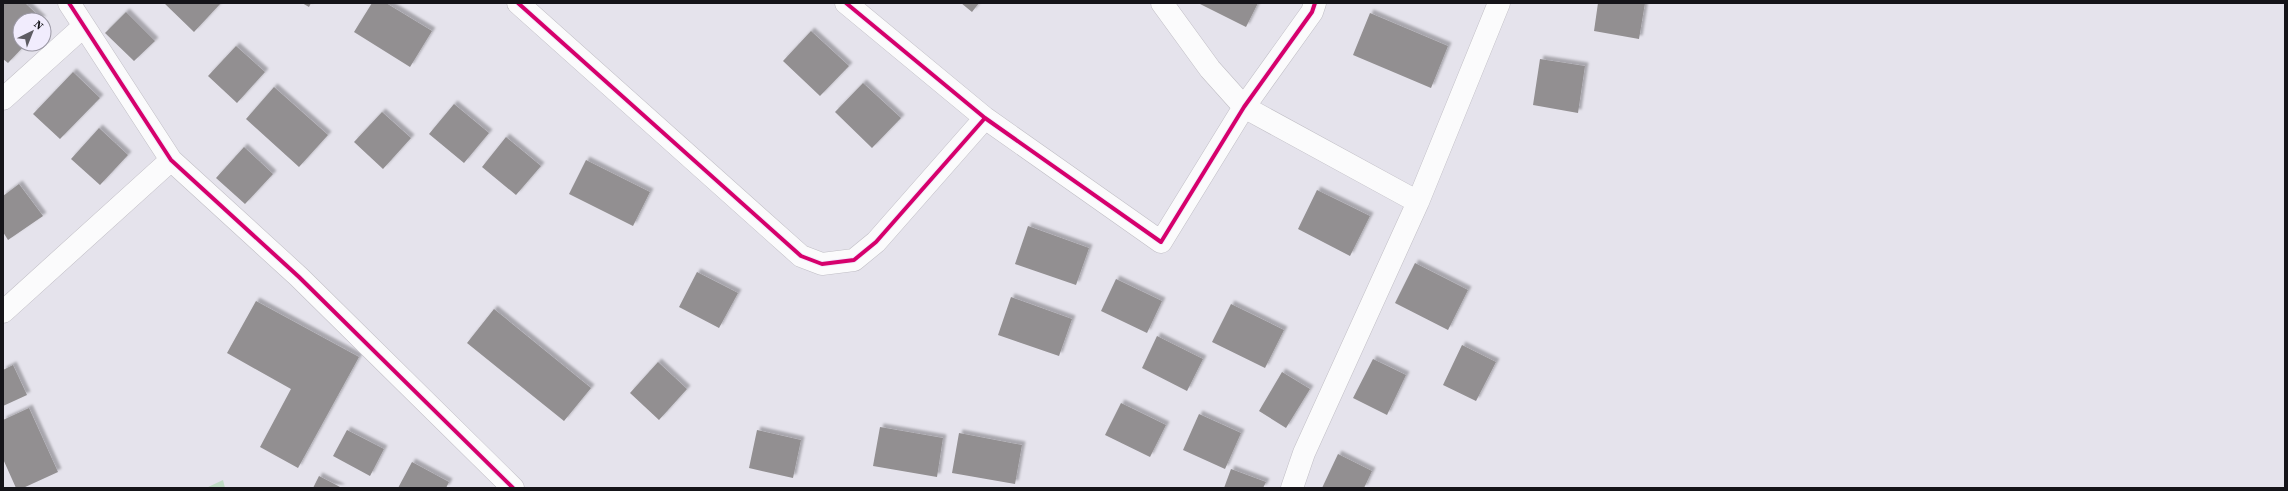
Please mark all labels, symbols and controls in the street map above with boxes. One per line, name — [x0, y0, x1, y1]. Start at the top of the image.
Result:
north arrow — [12, 12, 52, 52]
text: N — [30, 17, 47, 33]

